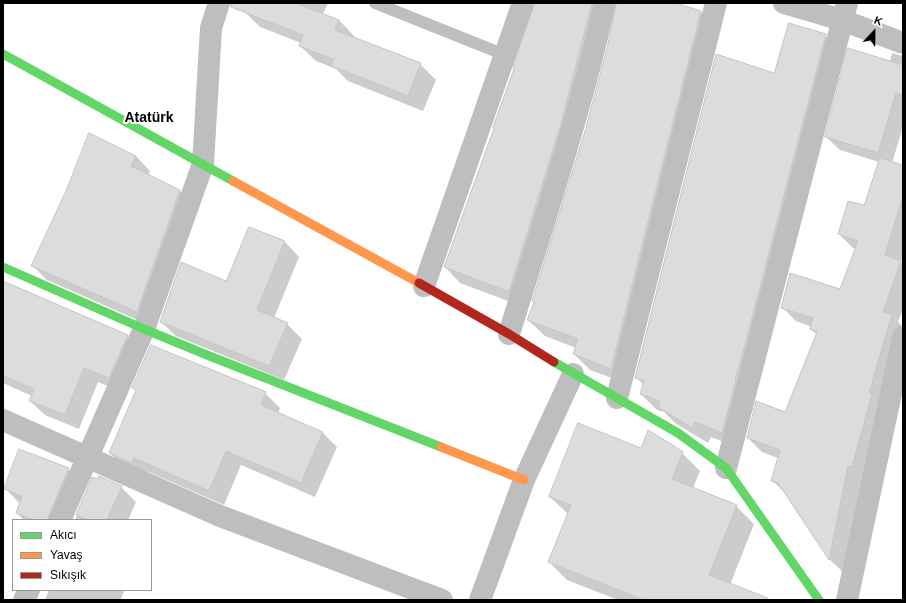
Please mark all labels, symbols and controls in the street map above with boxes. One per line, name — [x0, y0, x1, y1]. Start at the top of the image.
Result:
north arrow — [854, 12, 894, 52]
text: K — [873, 14, 884, 28]
district label: Atatürk — [124, 110, 174, 126]
legend — [12, 519, 152, 591]
text: Akıcı — [50, 528, 77, 542]
text: Yavaş — [50, 548, 82, 562]
text: Sıkışık — [50, 568, 86, 582]

